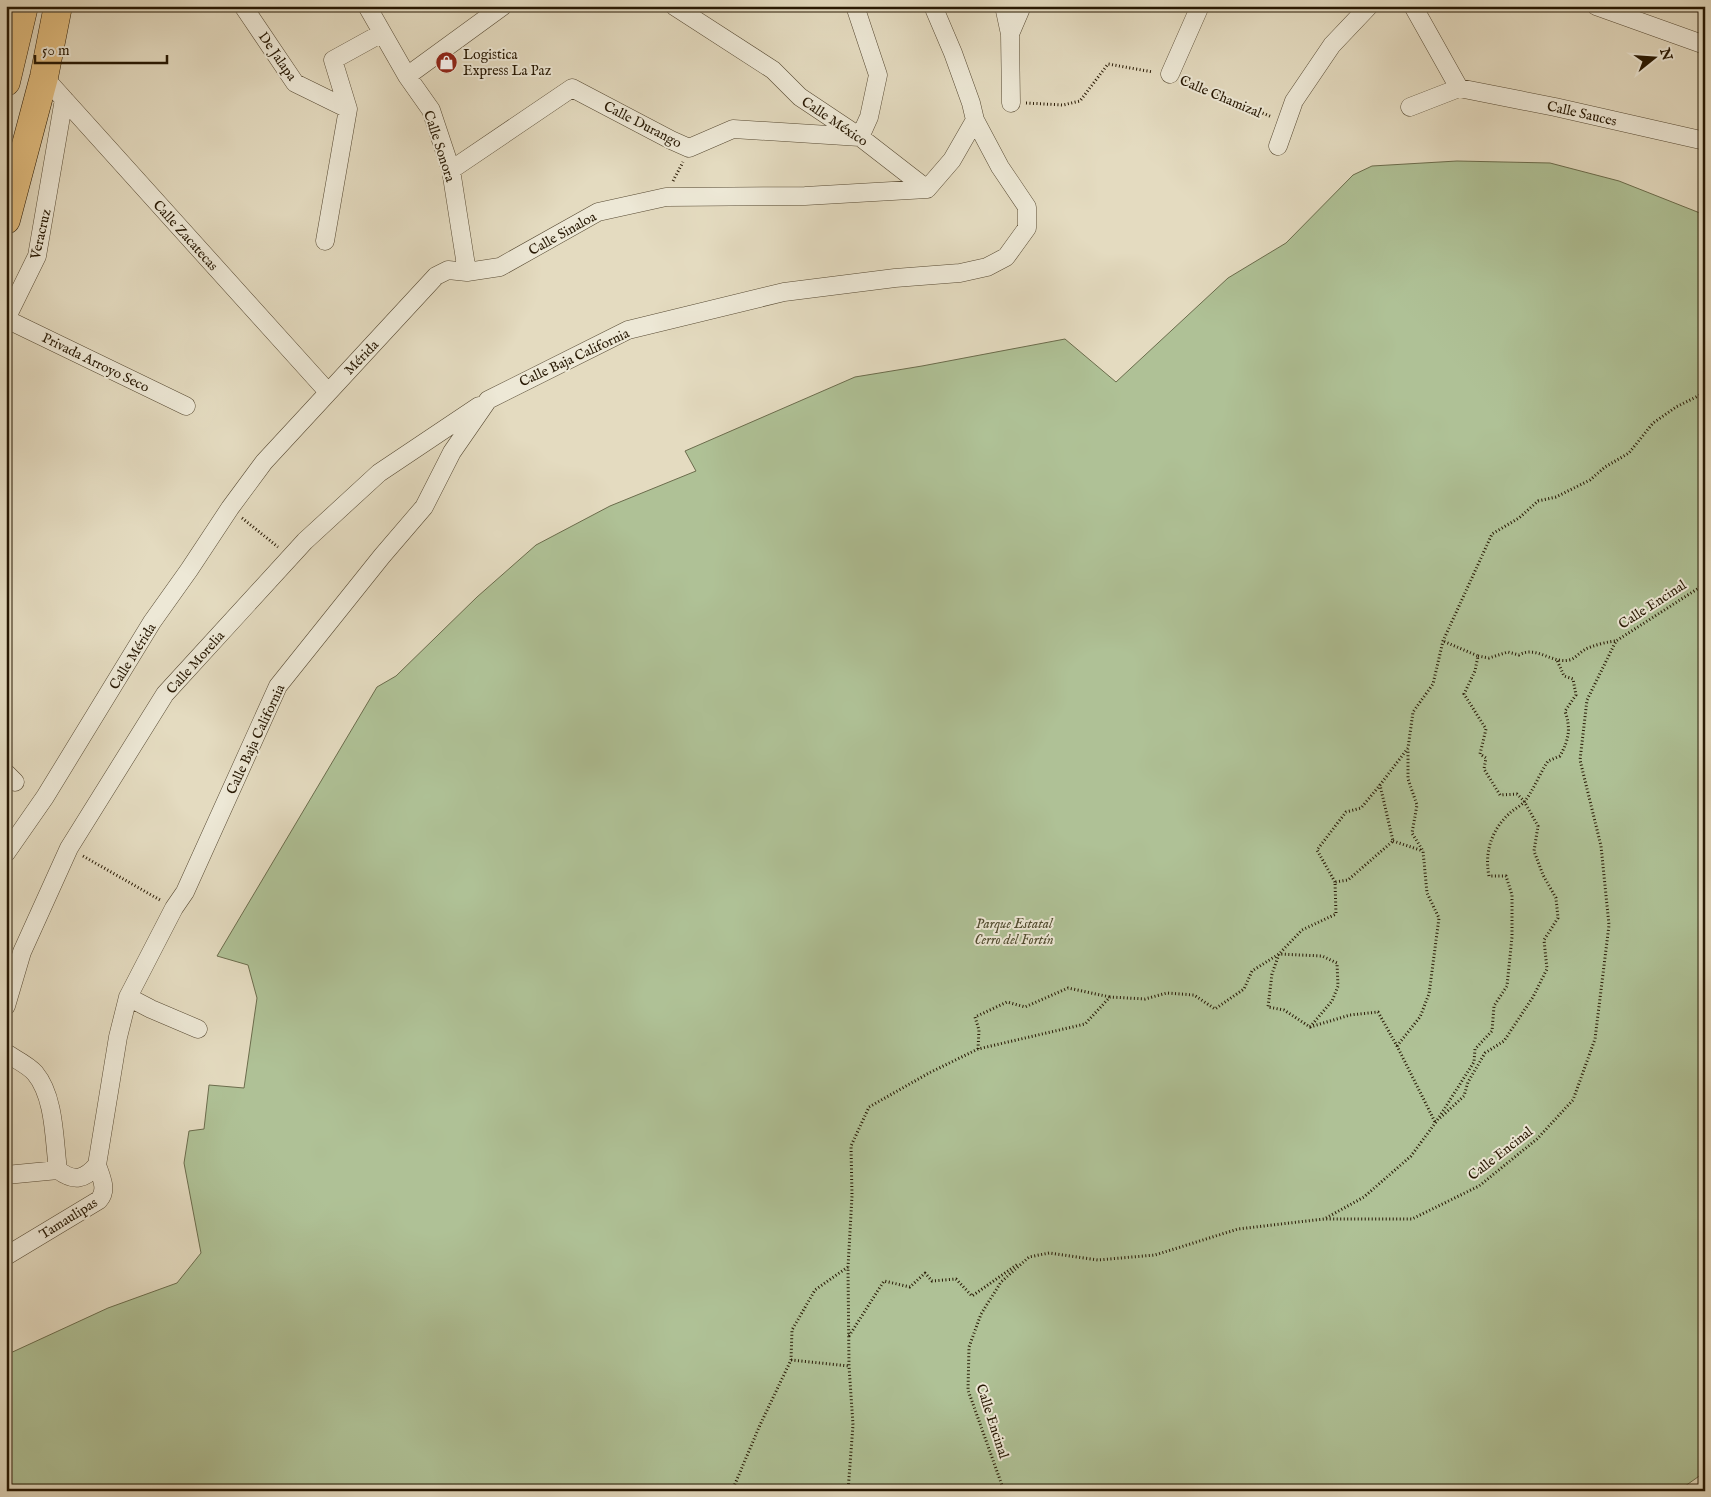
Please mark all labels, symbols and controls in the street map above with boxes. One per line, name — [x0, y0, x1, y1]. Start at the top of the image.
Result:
street label: De Jalapa — [254, 29, 301, 85]
scale bar — [35, 32, 168, 64]
north arrow — [1628, 32, 1678, 82]
text: 50 m — [42, 41, 70, 60]
text: N — [1655, 45, 1676, 63]
place label: Logistica Express La Paz — [463, 46, 552, 80]
shop icon: Logistica Express La Paz — [435, 50, 459, 74]
street label: Calle Chamizal — [1177, 72, 1265, 122]
street label: Calle México — [798, 93, 872, 151]
street label: Calle Durango — [600, 97, 685, 152]
street label: Calle Sauces — [1545, 97, 1618, 131]
street label: Calle Sonora — [419, 108, 459, 185]
street label: Calle Zacatecas — [149, 196, 222, 275]
street label: Veracruz — [26, 207, 56, 262]
street label: Calle Sinaloa — [525, 207, 600, 260]
street label: Calle Baja California — [517, 324, 633, 391]
street label: Privada Arroyo Seco — [39, 329, 153, 397]
street label: Mérida — [341, 336, 383, 379]
street label: Calle Encinal — [1615, 576, 1690, 633]
street label: Calle Mérida — [105, 619, 161, 693]
street label: Calle Morelia — [163, 627, 229, 698]
street label: Calle Baja California — [223, 681, 290, 797]
park label: Parque Estatal Cerro del Fortín — [974, 915, 1054, 949]
street label: Calle Encinal — [1465, 1123, 1537, 1185]
street label: Tamaulipas — [36, 1194, 101, 1244]
street label: Calle Encinal — [972, 1382, 1013, 1461]

